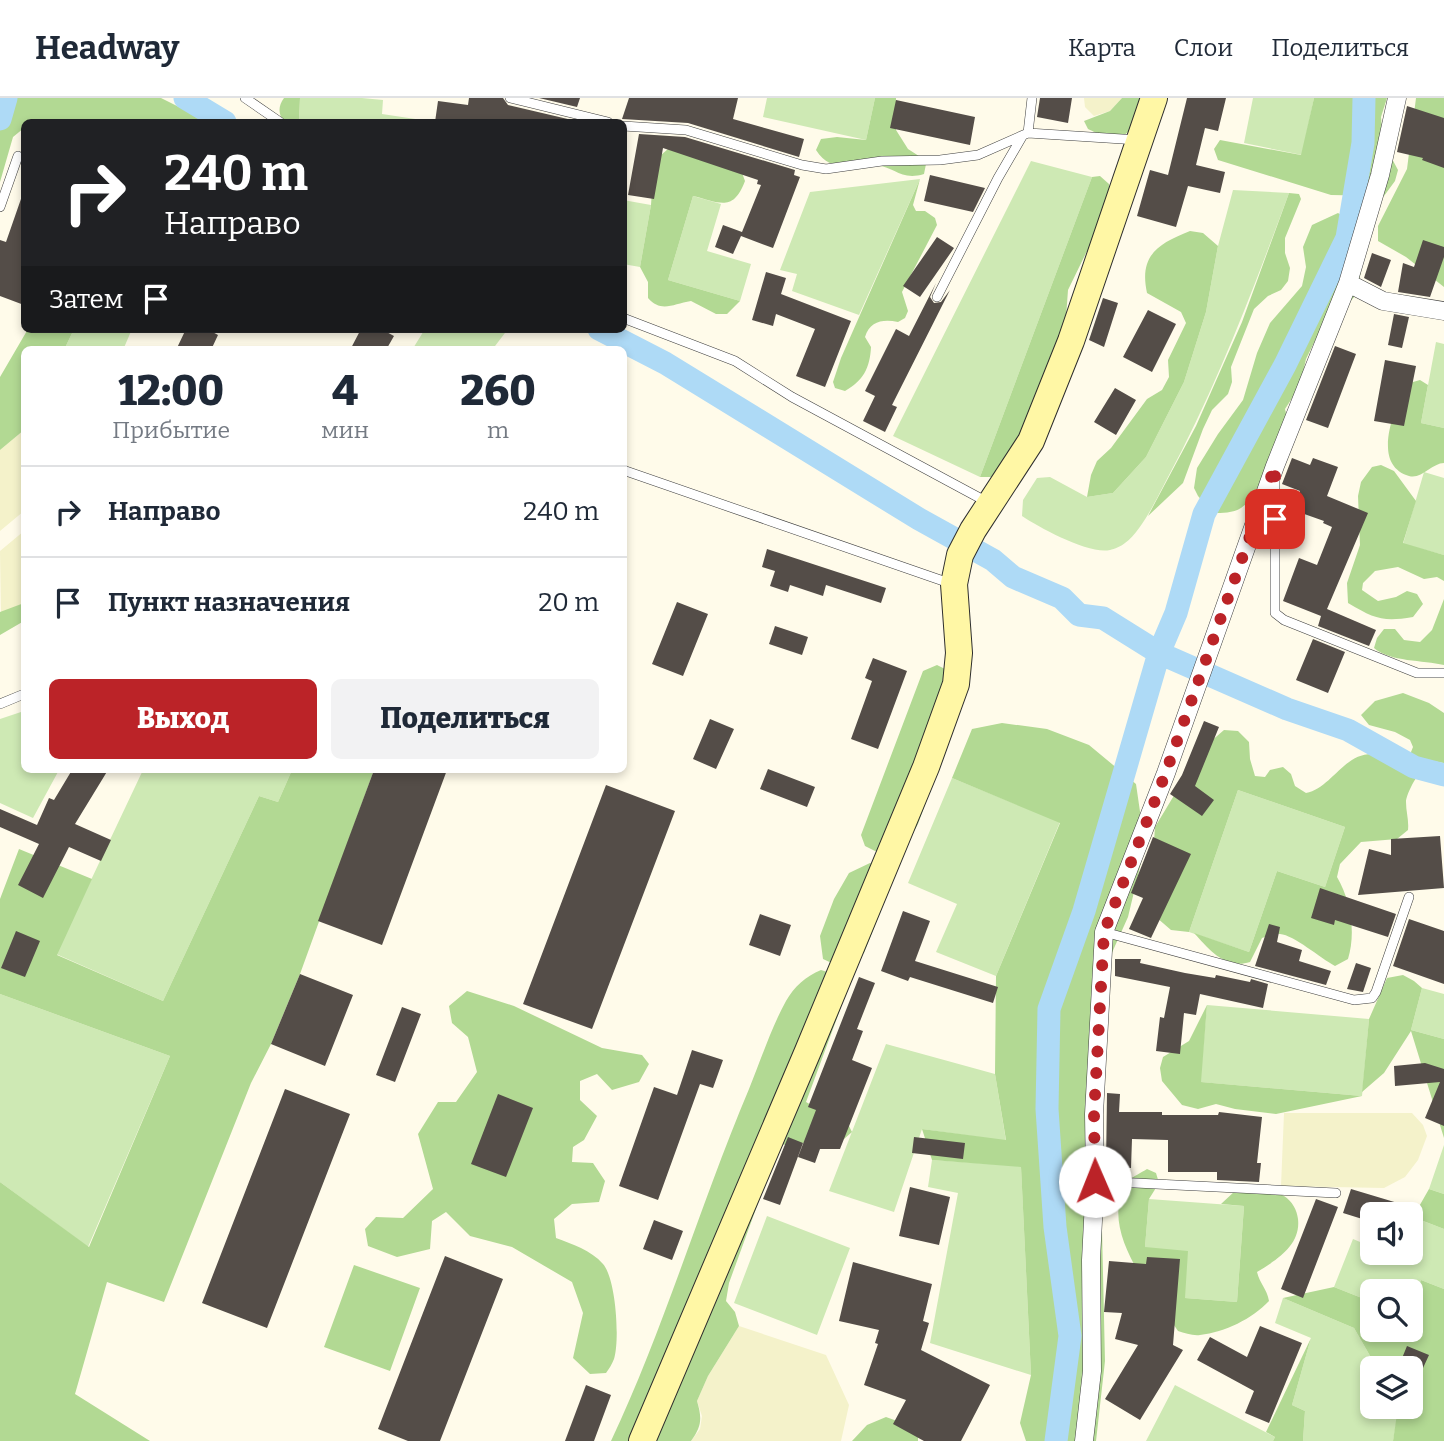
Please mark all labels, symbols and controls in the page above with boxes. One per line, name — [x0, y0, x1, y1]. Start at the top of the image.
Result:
text: Headway — [35, 28, 179, 68]
text: Карта — [1068, 34, 1136, 62]
text: Слои — [1174, 34, 1233, 62]
text: Поделиться — [1271, 34, 1409, 62]
text: 240 m — [164, 144, 308, 203]
icon: right — [49, 147, 140, 238]
text: Направо — [164, 204, 301, 242]
icon: arrive — [137, 280, 175, 318]
text: Затем — [49, 284, 123, 315]
text: 12:00 — [118, 366, 224, 416]
text: 4 — [332, 366, 358, 416]
text: 260 — [460, 366, 536, 416]
text: Прибытие — [112, 416, 230, 444]
text: мин — [321, 416, 369, 444]
text: m — [487, 416, 509, 444]
pin — [1245, 489, 1305, 549]
icon: right — [49, 493, 87, 531]
text: Направо — [108, 496, 221, 527]
text: 240 m — [523, 496, 599, 527]
icon: arrive — [1256, 500, 1294, 538]
icon: arrive — [49, 584, 87, 622]
text: Пункт назначения — [108, 587, 350, 618]
text: 20 m — [538, 587, 599, 618]
button: Выход — [49, 679, 317, 759]
button: Поделиться — [331, 679, 599, 759]
position arrow — [1058, 1144, 1132, 1218]
map controls — [1360, 1202, 1423, 1419]
button: sound — [1360, 1202, 1423, 1265]
button: search — [1360, 1279, 1423, 1342]
button: layers — [1360, 1356, 1423, 1419]

